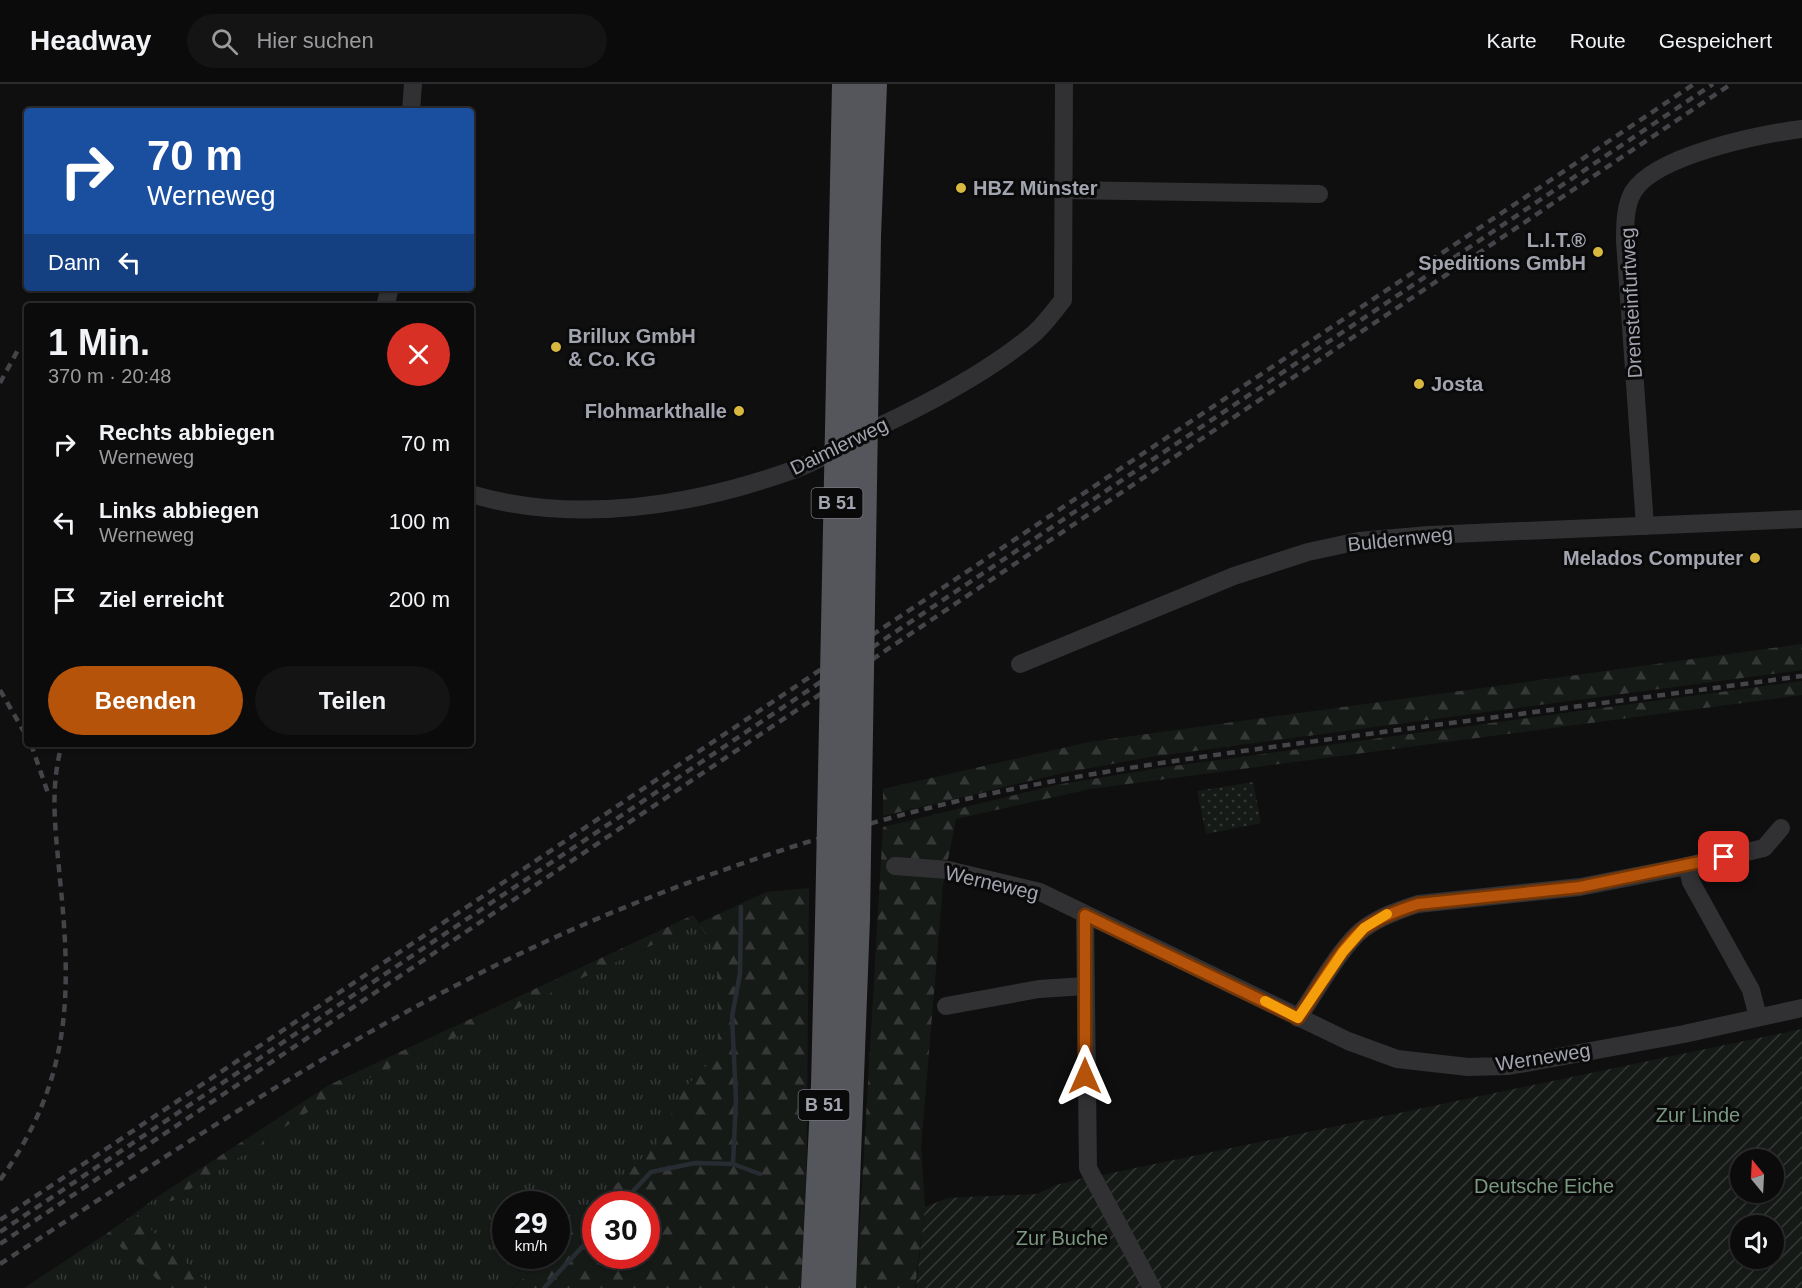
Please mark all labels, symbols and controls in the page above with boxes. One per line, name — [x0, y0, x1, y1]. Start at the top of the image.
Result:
search box — [187, 14, 607, 68]
text: Headway — [30, 25, 151, 56]
icon: search — [208, 25, 241, 58]
text: Hier suchen — [256, 28, 374, 53]
text: Karte — [1487, 29, 1537, 52]
text: Route — [1570, 29, 1626, 52]
text: Gespeichert — [1659, 29, 1772, 52]
icon: right — [48, 132, 126, 210]
text: 70 m — [147, 132, 243, 179]
place label: HBZ Münster — [973, 177, 1098, 199]
text: Werneweg — [147, 181, 276, 211]
marker: HBZ Münster — [954, 181, 968, 195]
street label: Drensteinfurtweg — [1616, 227, 1646, 379]
place label: L.I.T.® Speditions GmbH — [1418, 229, 1586, 274]
marker: L.I.T.® Speditions GmbH — [1591, 245, 1605, 259]
icon: left — [113, 246, 146, 279]
text: Dann — [48, 250, 101, 275]
text: 1 Min. — [48, 322, 150, 363]
button: close — [387, 323, 450, 386]
place label: Brillux GmbH & Co. KG — [568, 325, 696, 370]
marker: Brillux GmbH & Co. KG — [549, 340, 563, 354]
text: 370 m · 20:48 — [48, 365, 171, 387]
place label: Josta — [1431, 373, 1484, 395]
marker: Josta — [1412, 377, 1426, 391]
place label: Flohmarkthalle — [585, 400, 727, 422]
marker: Flohmarkthalle — [732, 404, 746, 418]
street label: Daimlerweg — [787, 413, 891, 479]
text: Rechts abbiegen — [99, 420, 275, 445]
icon: right — [48, 428, 81, 461]
text: 70 m — [401, 431, 450, 456]
text: Werneweg — [99, 446, 194, 468]
road number: B 51 — [812, 488, 862, 518]
text: Links abbiegen — [99, 498, 259, 523]
icon: left — [48, 506, 81, 539]
text: 100 m — [389, 509, 450, 534]
street label: Buldernweg — [1346, 523, 1454, 555]
text: Werneweg — [99, 524, 194, 546]
place label: Melados Computer — [1563, 547, 1743, 569]
marker: Melados Computer — [1748, 551, 1762, 565]
icon: arrive — [48, 584, 81, 617]
text: Ziel erreicht — [99, 587, 224, 612]
text: 200 m — [389, 587, 450, 612]
button: Beenden — [48, 666, 243, 735]
button: Teilen — [255, 666, 450, 735]
pin — [1698, 831, 1749, 882]
icon: arrive — [1707, 840, 1740, 873]
street label: Werneweg — [943, 862, 1041, 904]
street label: Werneweg — [1494, 1039, 1592, 1075]
position arrow — [1053, 1044, 1117, 1108]
road number: B 51 — [798, 1090, 850, 1120]
park label: Zur Linde — [1656, 1104, 1740, 1126]
north arrow — [1730, 1149, 1784, 1203]
map controls — [1730, 1149, 1784, 1269]
park label: Deutsche Eiche — [1474, 1175, 1614, 1197]
speed limit sign: 30 — [582, 1191, 660, 1269]
text: 29 — [514, 1206, 548, 1239]
button: sound — [1730, 1215, 1784, 1269]
park label: Zur Buche — [1016, 1227, 1108, 1249]
text: km/h — [515, 1237, 547, 1254]

